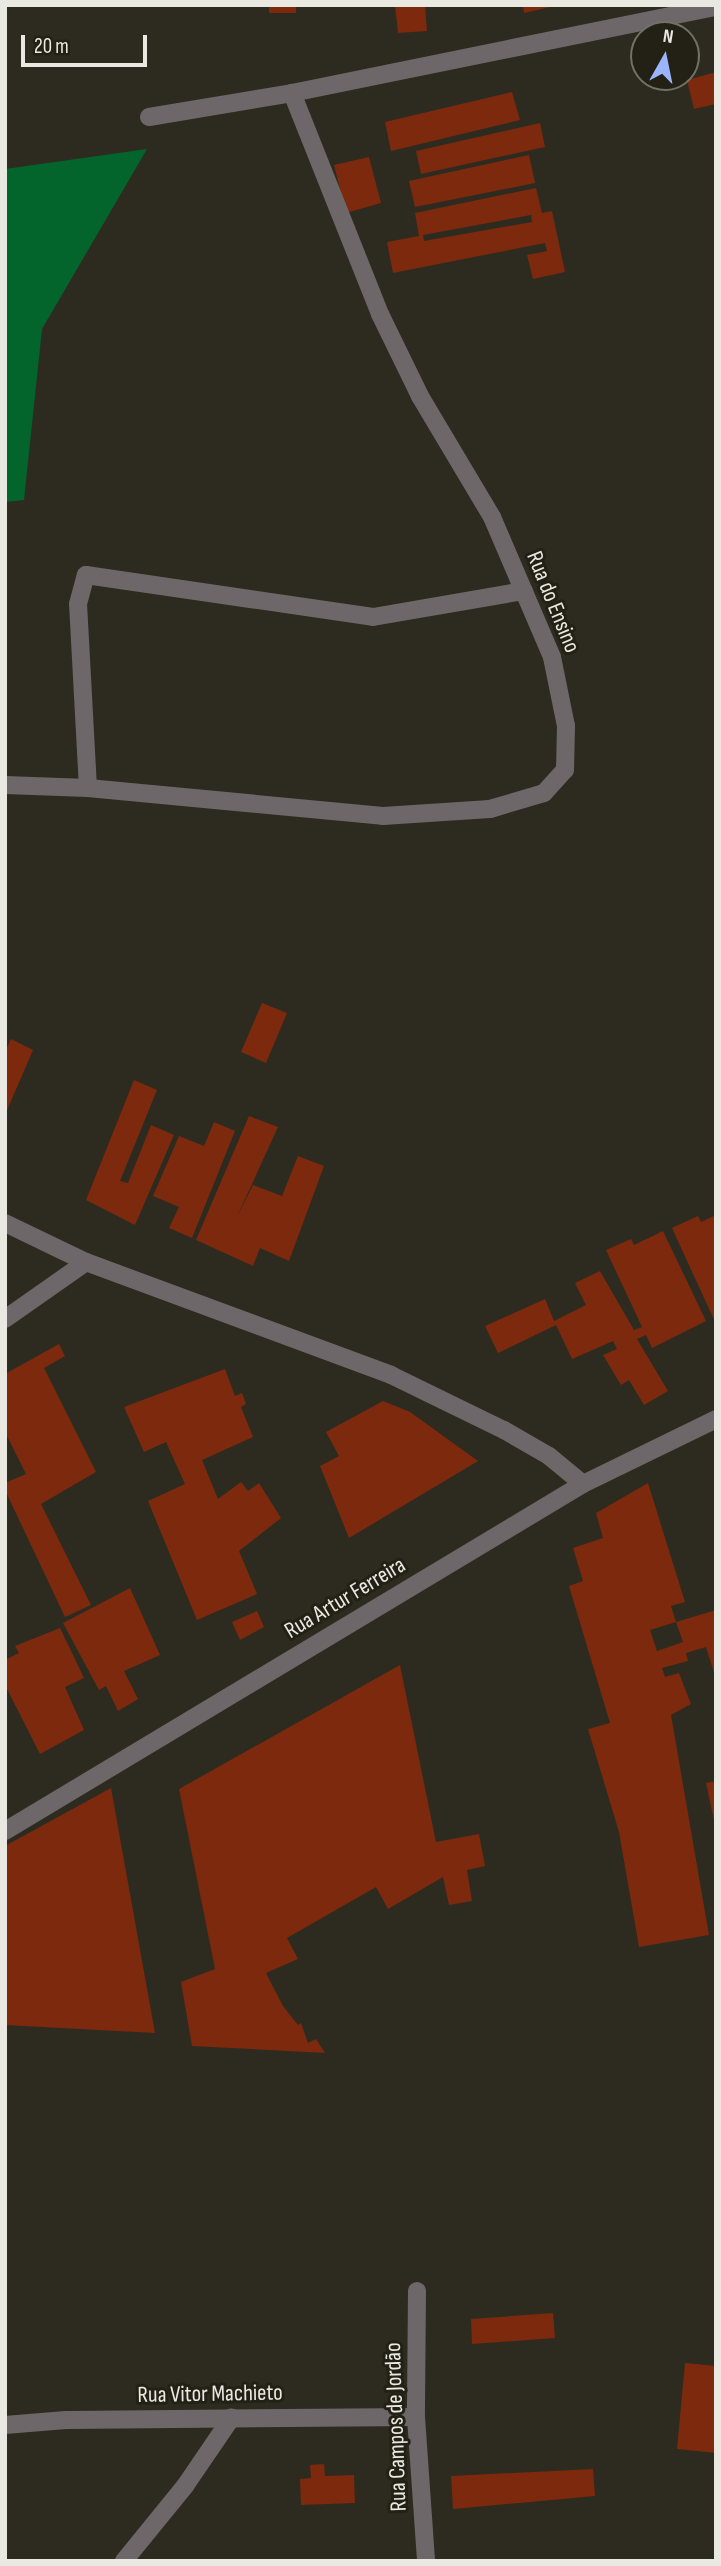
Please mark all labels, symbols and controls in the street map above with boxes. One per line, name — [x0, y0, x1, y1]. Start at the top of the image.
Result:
scale bar — [24, 21, 150, 65]
north arrow — [630, 21, 700, 91]
text: N — [661, 25, 675, 49]
text: 20 m — [34, 34, 69, 59]
street label: Rua do Ensino — [520, 547, 586, 657]
street label: Rua Artur Ferreira — [280, 1551, 410, 1645]
street label: Rua Campos de Jordão — [379, 2342, 413, 2512]
street label: Rua Vitor Machieto — [137, 2379, 283, 2409]

